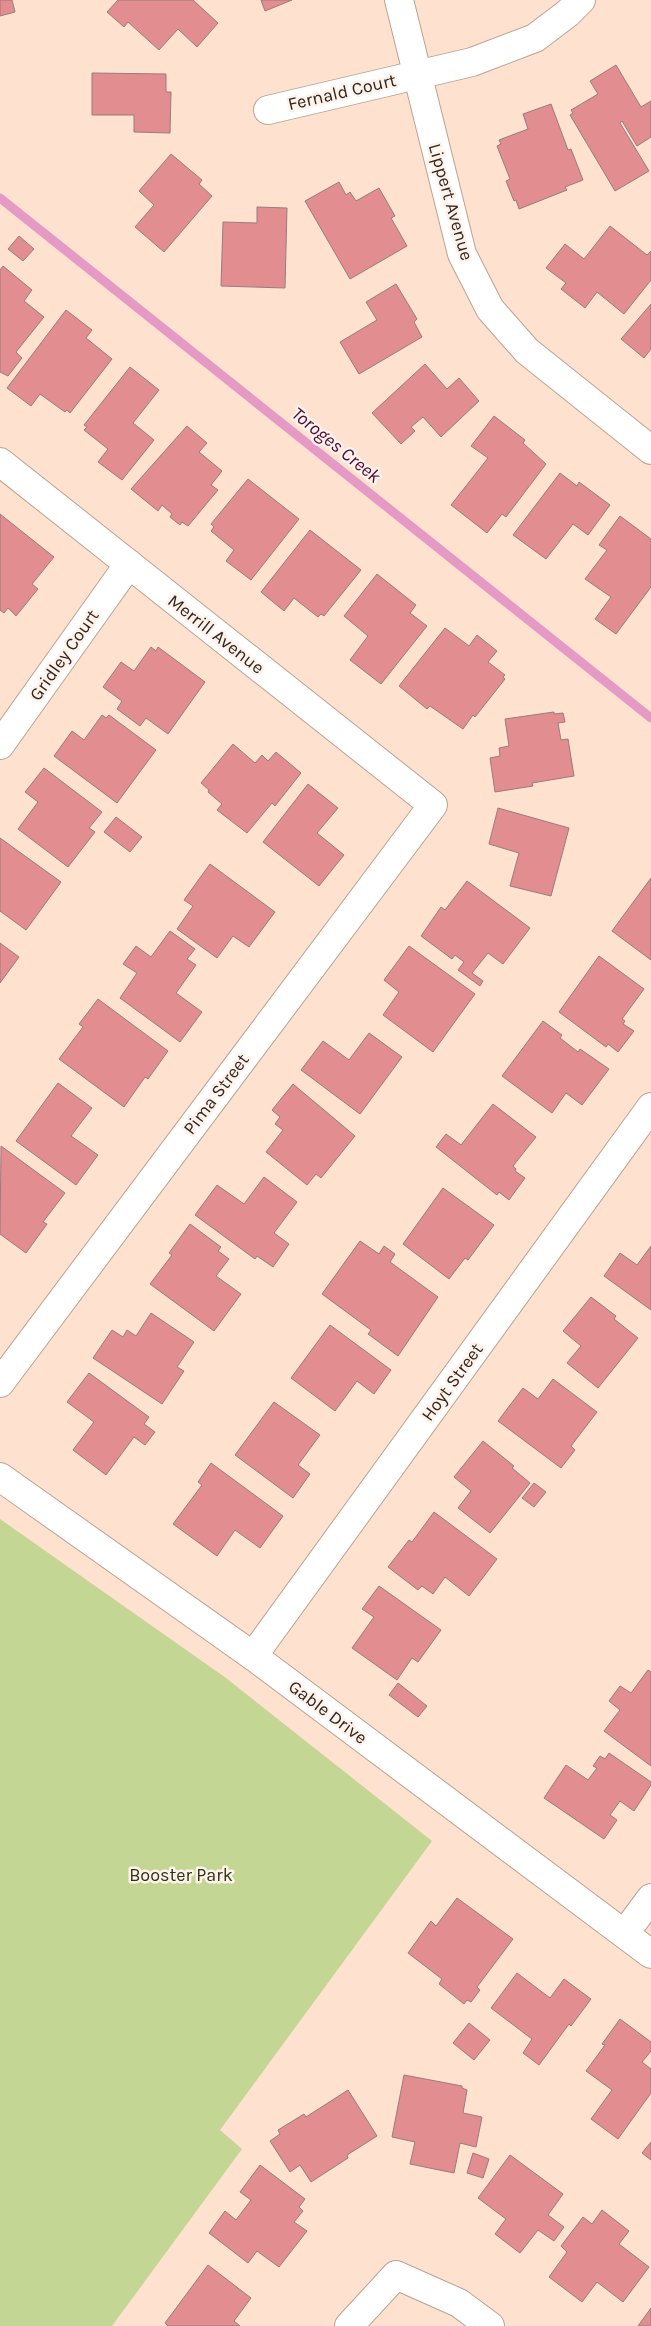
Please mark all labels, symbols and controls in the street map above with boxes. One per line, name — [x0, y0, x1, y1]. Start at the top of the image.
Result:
street label: Fernald Court — [286, 69, 399, 115]
street label: Lippert Avenue — [424, 141, 478, 263]
water label: Toroges Creek — [287, 402, 385, 488]
street label: Merrill Avenue — [163, 589, 269, 679]
street label: Gridley Court — [25, 605, 104, 705]
street label: Pima Street — [178, 1049, 254, 1139]
street label: Hoyt Street — [416, 1339, 488, 1425]
street label: Gable Drive — [284, 1675, 372, 1749]
park label: Booster Park — [129, 1864, 233, 1886]

